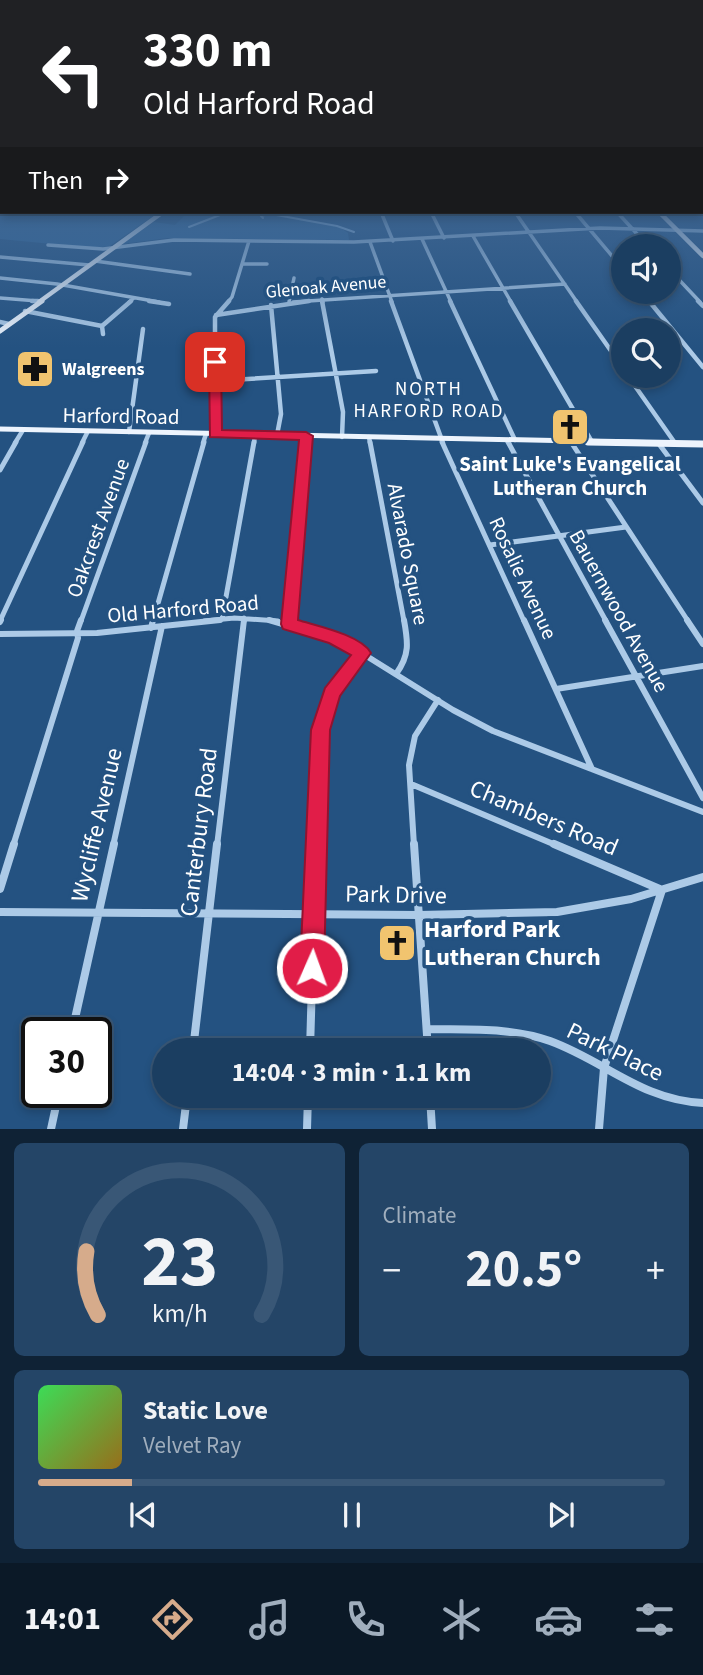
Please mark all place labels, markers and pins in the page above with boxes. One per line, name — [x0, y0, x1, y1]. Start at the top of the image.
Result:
pin — [185, 332, 245, 392]
pharmacy icon: Walgreens — [14, 348, 56, 390]
place label: Walgreens — [62, 357, 145, 382]
church icon: Saint Luke's Evangelical Lutheran Church — [549, 406, 591, 448]
place label: Saint Luke's Evangelical Lutheran Church — [459, 449, 681, 503]
place label: Harford Park Lutheran Church — [424, 912, 601, 975]
church icon: Harford Park Lutheran Church — [376, 922, 418, 964]

